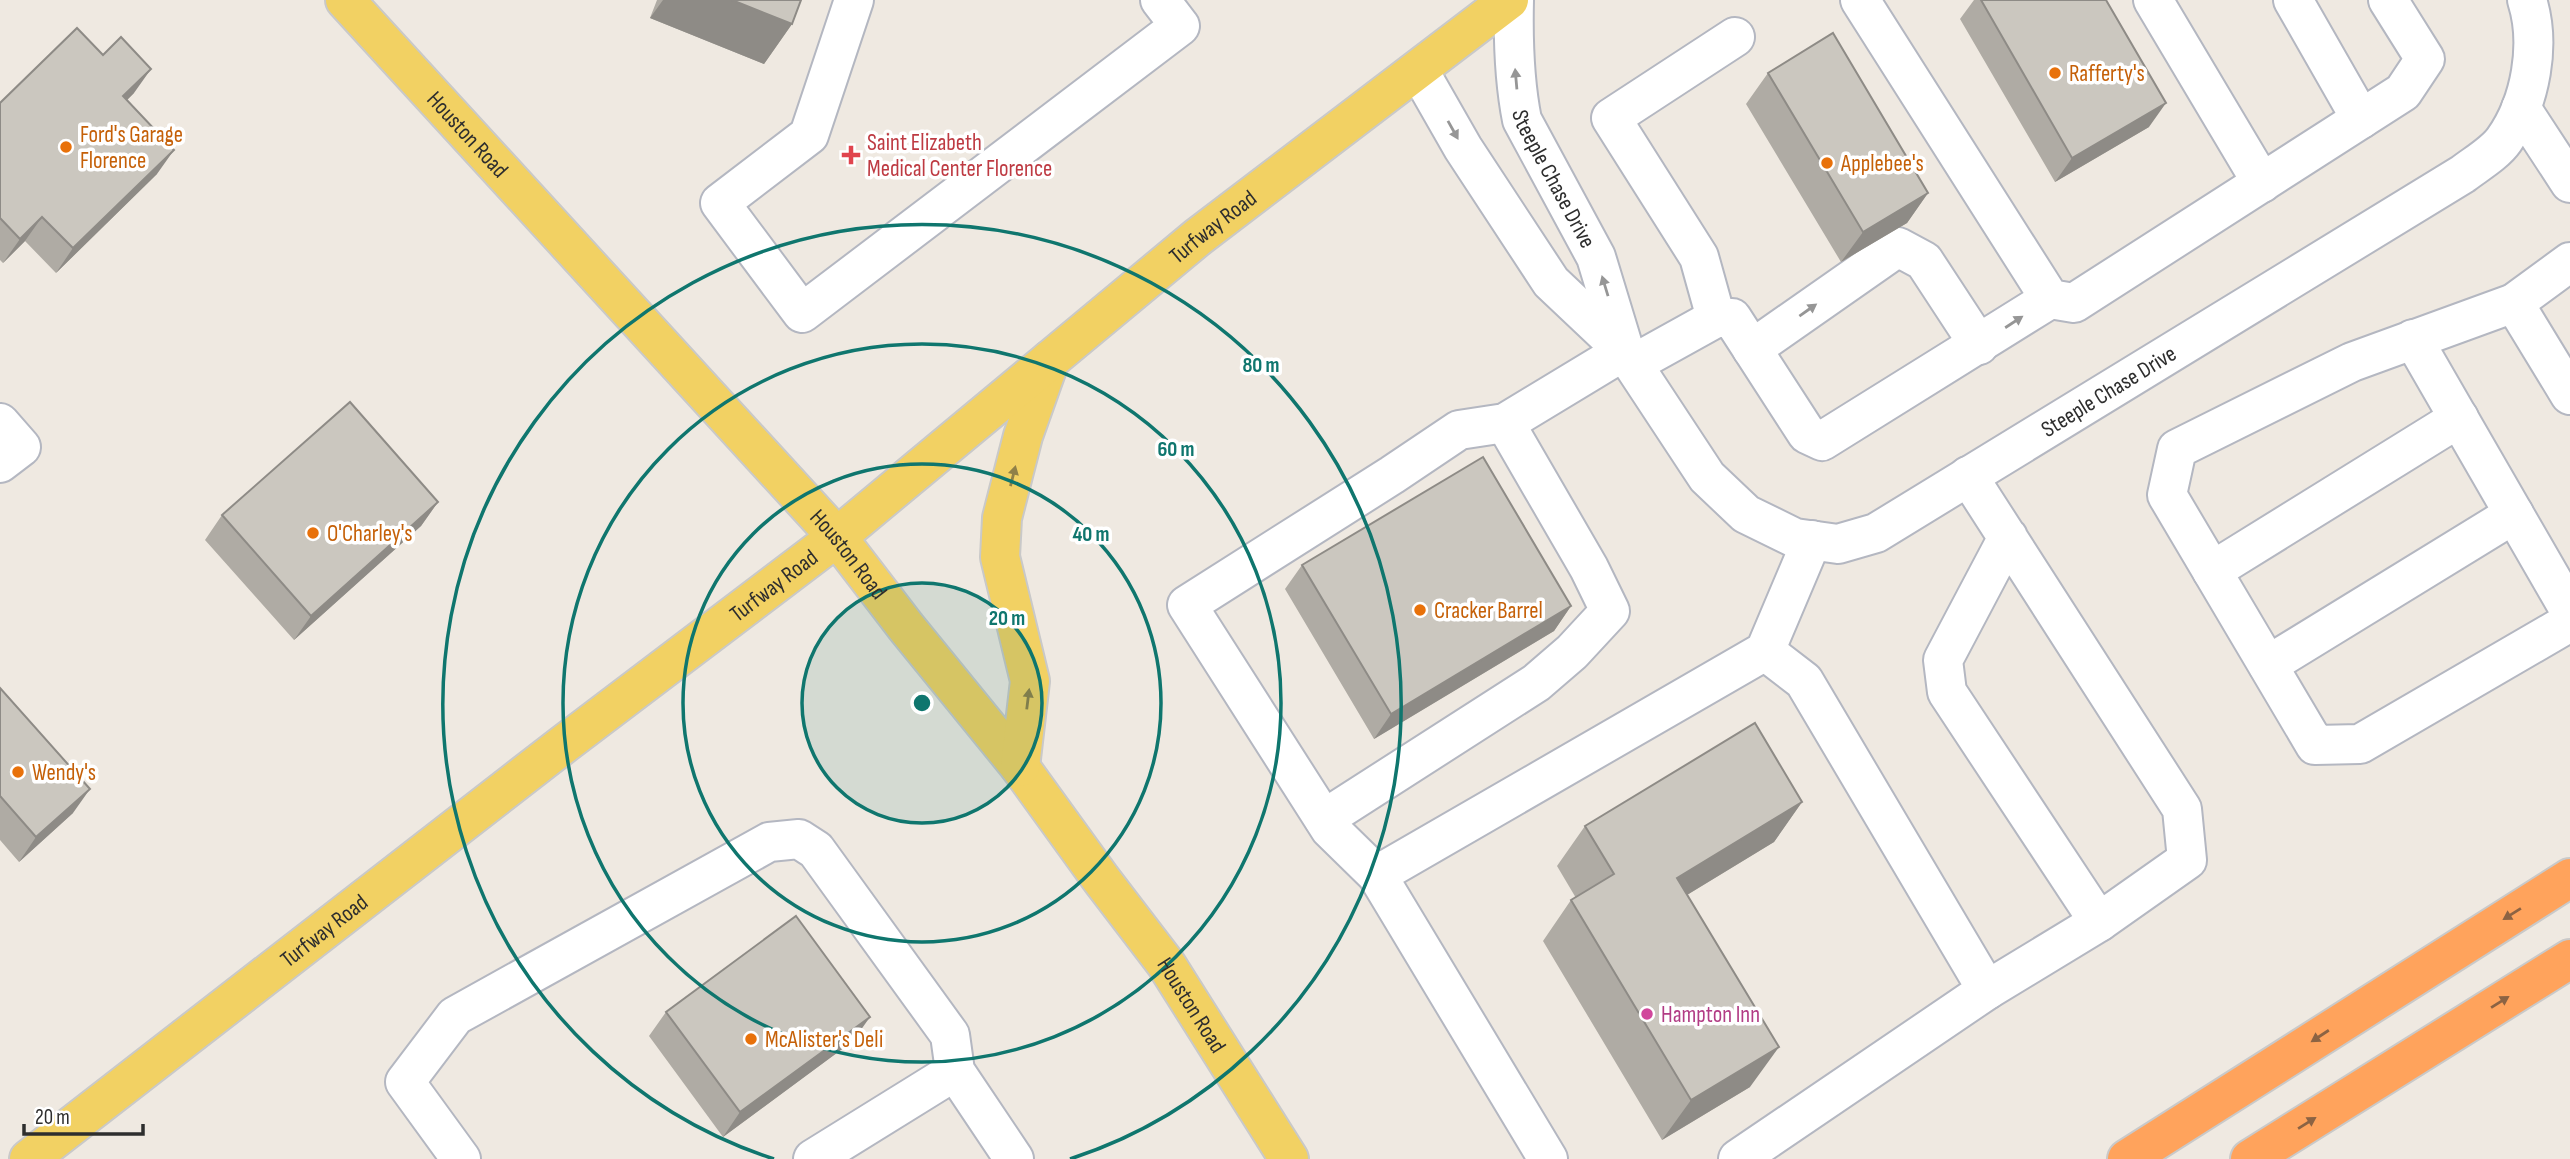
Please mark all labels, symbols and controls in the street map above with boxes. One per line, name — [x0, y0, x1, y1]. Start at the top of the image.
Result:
place label: Rafferty's — [2069, 60, 2145, 88]
marker: Rafferty's — [2047, 65, 2063, 81]
one-way arrow — [1510, 67, 1521, 89]
street label: Houston Road — [421, 86, 514, 184]
street label: Steeple Chase Drive — [1505, 108, 1601, 253]
one-way arrow — [1447, 120, 1459, 140]
place label: Ford's Garage Florence — [80, 121, 183, 175]
place label: Saint Elizabeth Medical Center Florence — [867, 129, 1052, 183]
marker: Ford's Garage Florence — [58, 139, 74, 155]
marker: Saint Elizabeth Medical Center Florence — [841, 145, 861, 165]
place label: Applebee's — [1840, 150, 1924, 178]
marker: Applebee's — [1819, 155, 1835, 171]
street label: Turfway Road — [1164, 185, 1262, 270]
one-way arrow — [1599, 275, 1609, 296]
one-way arrow — [1799, 303, 1817, 317]
one-way arrow — [2005, 316, 2024, 329]
street label: Steeple Chase Drive — [2036, 340, 2182, 444]
text: 80 m — [1242, 353, 1280, 378]
text: 60 m — [1157, 437, 1195, 462]
one-way arrow — [1008, 465, 1019, 487]
street label: Houston Road — [804, 504, 893, 605]
place label: O'Charley's — [327, 520, 413, 548]
text: 40 m — [1073, 522, 1109, 547]
marker: O'Charley's — [305, 525, 321, 541]
street label: Turfway Road — [725, 544, 824, 628]
place label: Cracker Barrel — [1434, 597, 1543, 625]
marker: Cracker Barrel — [1412, 602, 1428, 618]
text: 20 m — [989, 606, 1025, 631]
one-way arrow — [1022, 688, 1033, 710]
centre of rings — [910, 691, 934, 715]
place label: Wendy's — [32, 759, 96, 787]
marker: Wendy's — [10, 764, 26, 780]
street label: Turfway Road — [275, 889, 374, 974]
one-way arrow — [2502, 908, 2521, 920]
street label: Houston Road — [1151, 953, 1232, 1058]
one-way arrow — [2491, 996, 2510, 1009]
place label: Hampton Inn — [1661, 1001, 1760, 1029]
marker: Hampton Inn — [1639, 1006, 1655, 1022]
place label: McAlister's Deli — [765, 1026, 883, 1054]
one-way arrow — [2310, 1030, 2330, 1043]
marker: McAlister's Deli — [743, 1031, 759, 1047]
scale bar — [24, 1092, 144, 1136]
text: 20 m — [35, 1105, 70, 1130]
one-way arrow — [2298, 1116, 2317, 1129]

